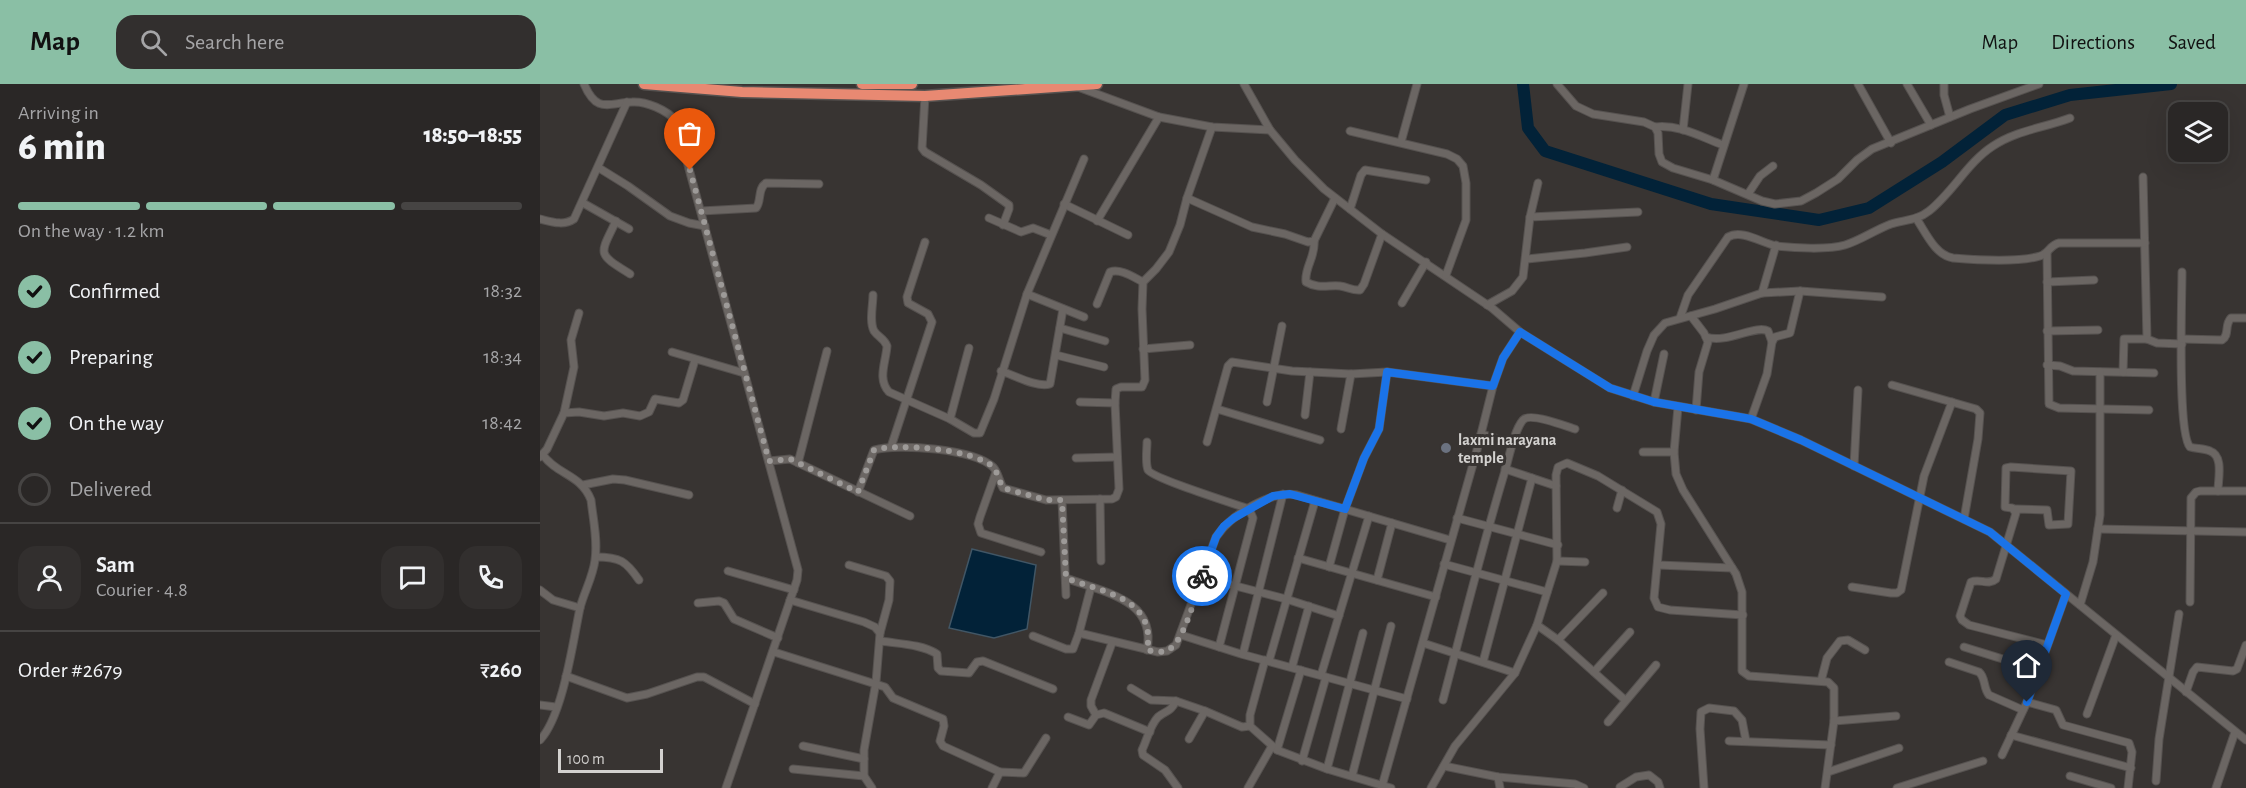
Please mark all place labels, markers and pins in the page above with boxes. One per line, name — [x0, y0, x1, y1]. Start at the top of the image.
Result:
pin — [664, 108, 715, 170]
place label: laxmi narayana temple — [1458, 432, 1557, 466]
marker: laxmi narayana temple — [1439, 441, 1453, 455]
pin — [2001, 640, 2052, 702]

